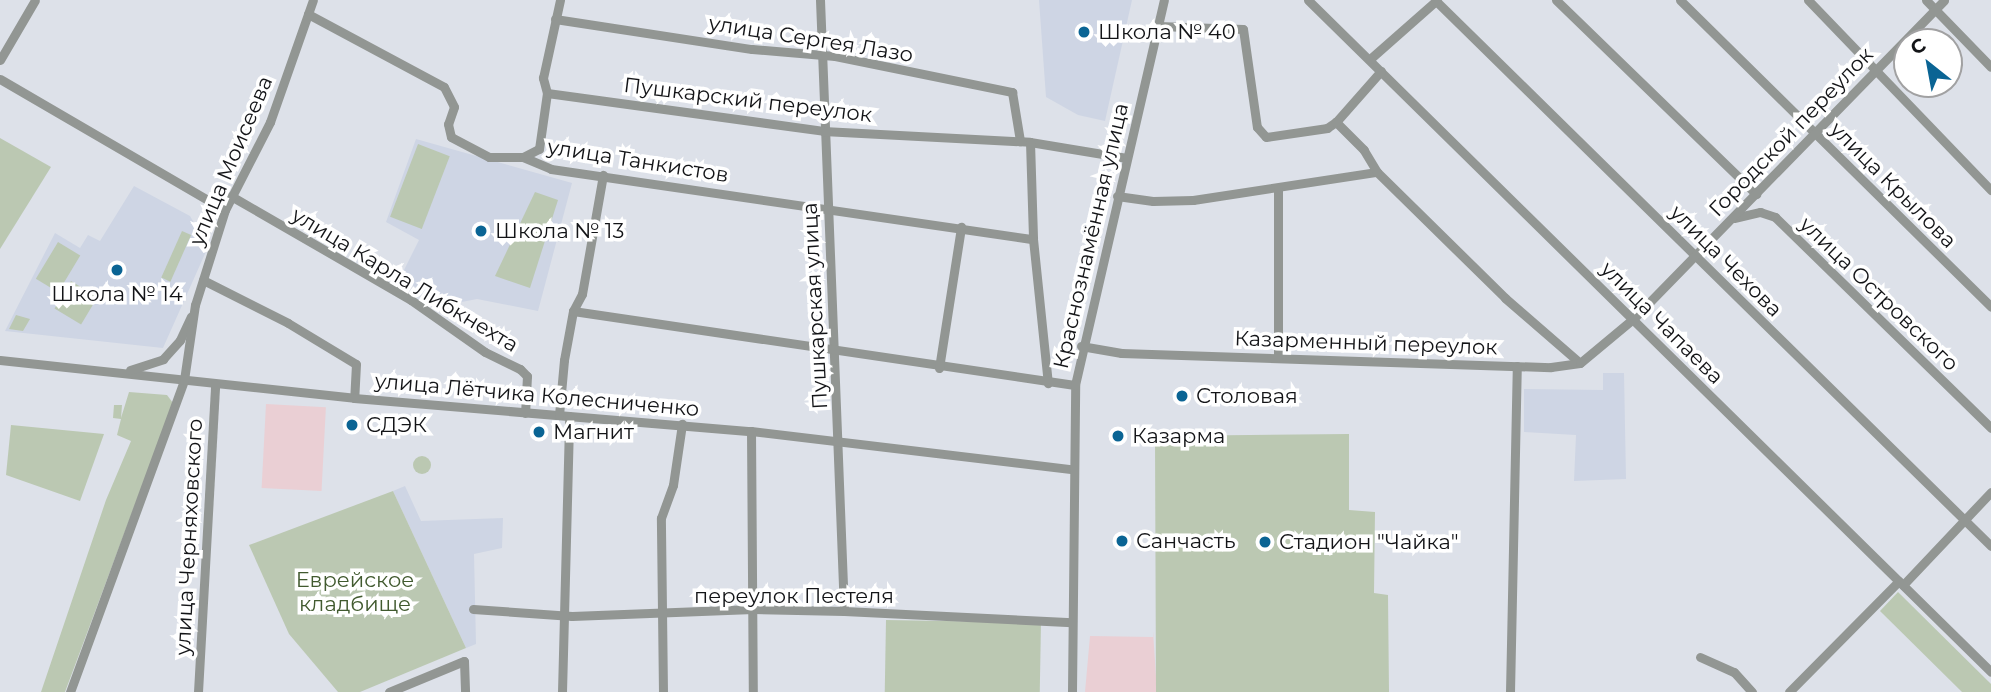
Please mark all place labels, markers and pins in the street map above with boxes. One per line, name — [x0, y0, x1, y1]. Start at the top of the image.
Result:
place label: Школа № 40 — [1098, 19, 1236, 45]
marker: Школа № 40 — [1076, 24, 1092, 40]
place label: Школа № 13 — [495, 218, 624, 244]
marker: Школа № 13 — [473, 223, 489, 239]
marker: Школа № 14 — [109, 262, 125, 278]
place label: Школа № 14 — [51, 281, 183, 307]
place label: Столовая — [1196, 383, 1298, 409]
marker: Столовая — [1174, 388, 1190, 404]
place label: СДЭК — [366, 412, 427, 438]
marker: СДЭК — [344, 417, 360, 433]
place label: Магнит — [553, 419, 634, 445]
place label: Казарма — [1132, 423, 1225, 449]
marker: Магнит — [531, 424, 547, 440]
marker: Казарма — [1110, 428, 1126, 444]
place label: Санчасть — [1136, 528, 1235, 554]
place label: Стадион "Чайка" — [1279, 529, 1459, 555]
marker: Санчасть — [1114, 533, 1130, 549]
marker: Стадион "Чайка" — [1257, 534, 1273, 550]

